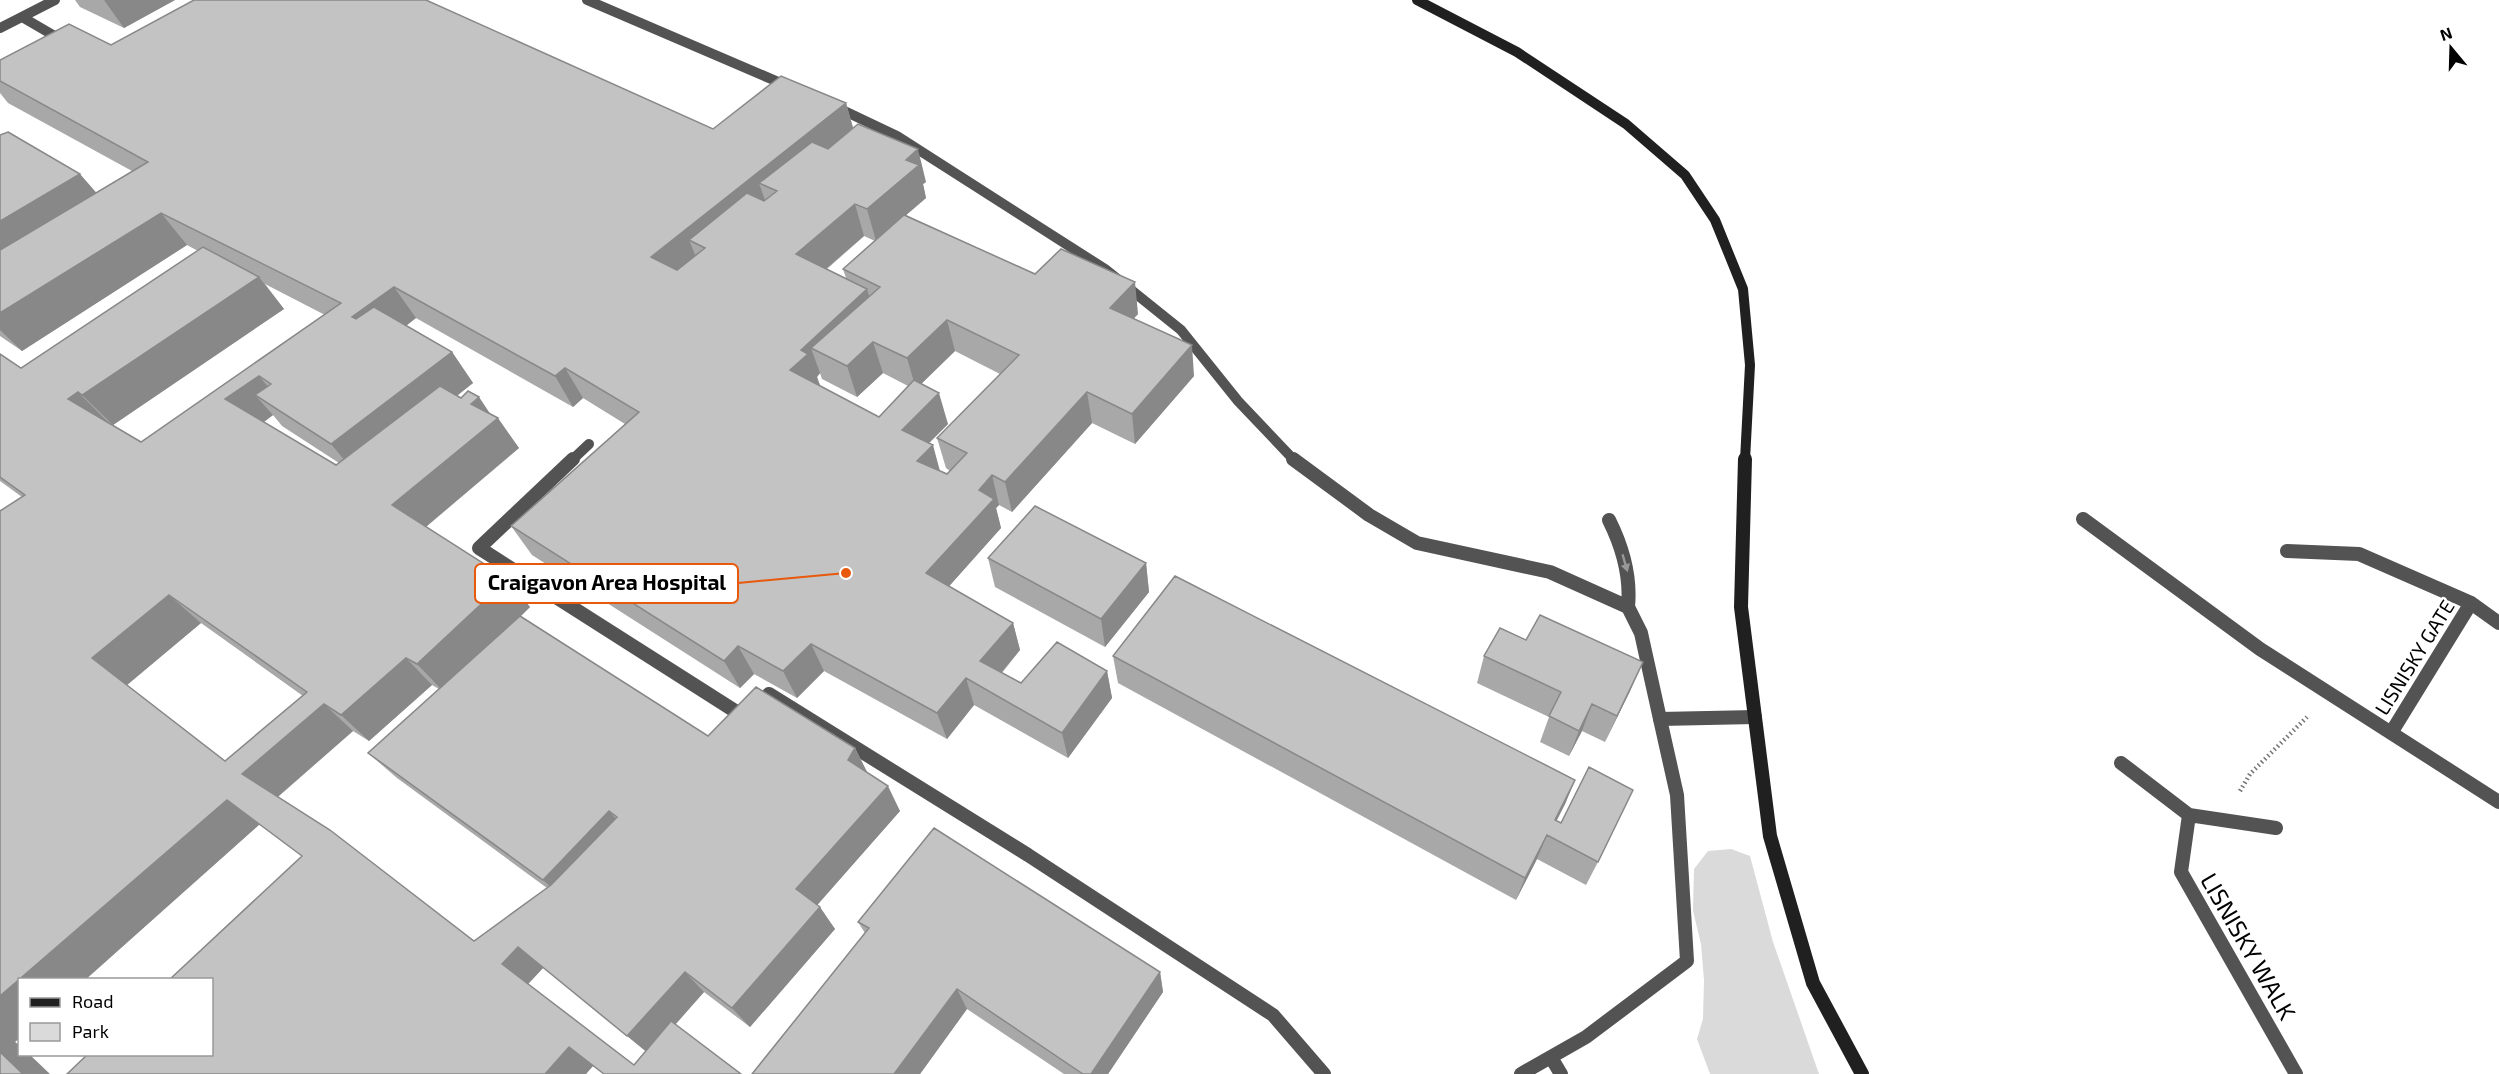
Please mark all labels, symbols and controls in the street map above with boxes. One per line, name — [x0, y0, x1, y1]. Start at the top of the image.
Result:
north arrow — [2421, 18, 2481, 78]
text: N — [2437, 22, 2455, 44]
one-way arrow — [1621, 554, 1630, 572]
callout: Craigavon Area Hospital — [475, 564, 738, 603]
text: Craigavon Area Hospital — [488, 569, 726, 594]
street label: LISNISKY GATE — [2369, 595, 2459, 719]
street label: LISNISKY WALK — [2195, 867, 2303, 1025]
legend — [18, 978, 213, 1056]
text: Road — [72, 990, 113, 1012]
text: Park — [72, 1020, 109, 1042]

